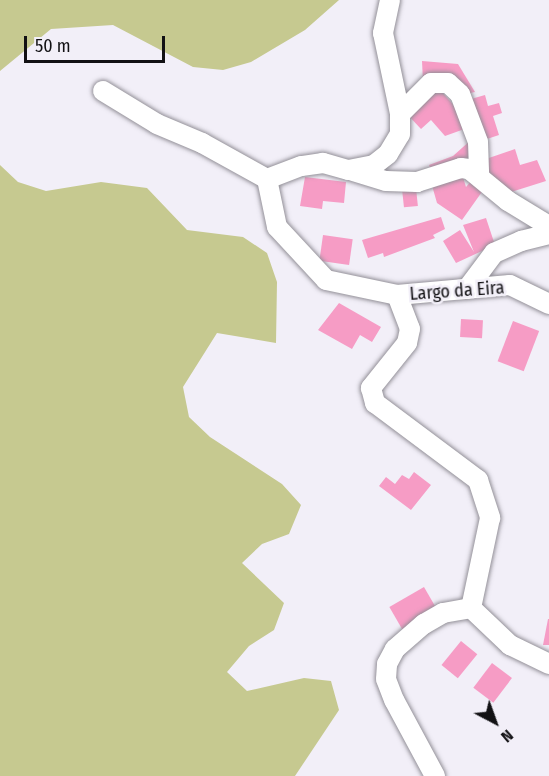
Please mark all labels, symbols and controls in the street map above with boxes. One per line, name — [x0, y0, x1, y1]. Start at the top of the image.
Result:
scale bar — [27, 24, 168, 62]
text: 50 m — [35, 35, 71, 57]
street label: Largo da Eira — [409, 277, 505, 305]
north arrow — [465, 692, 525, 752]
text: N — [497, 726, 517, 746]

